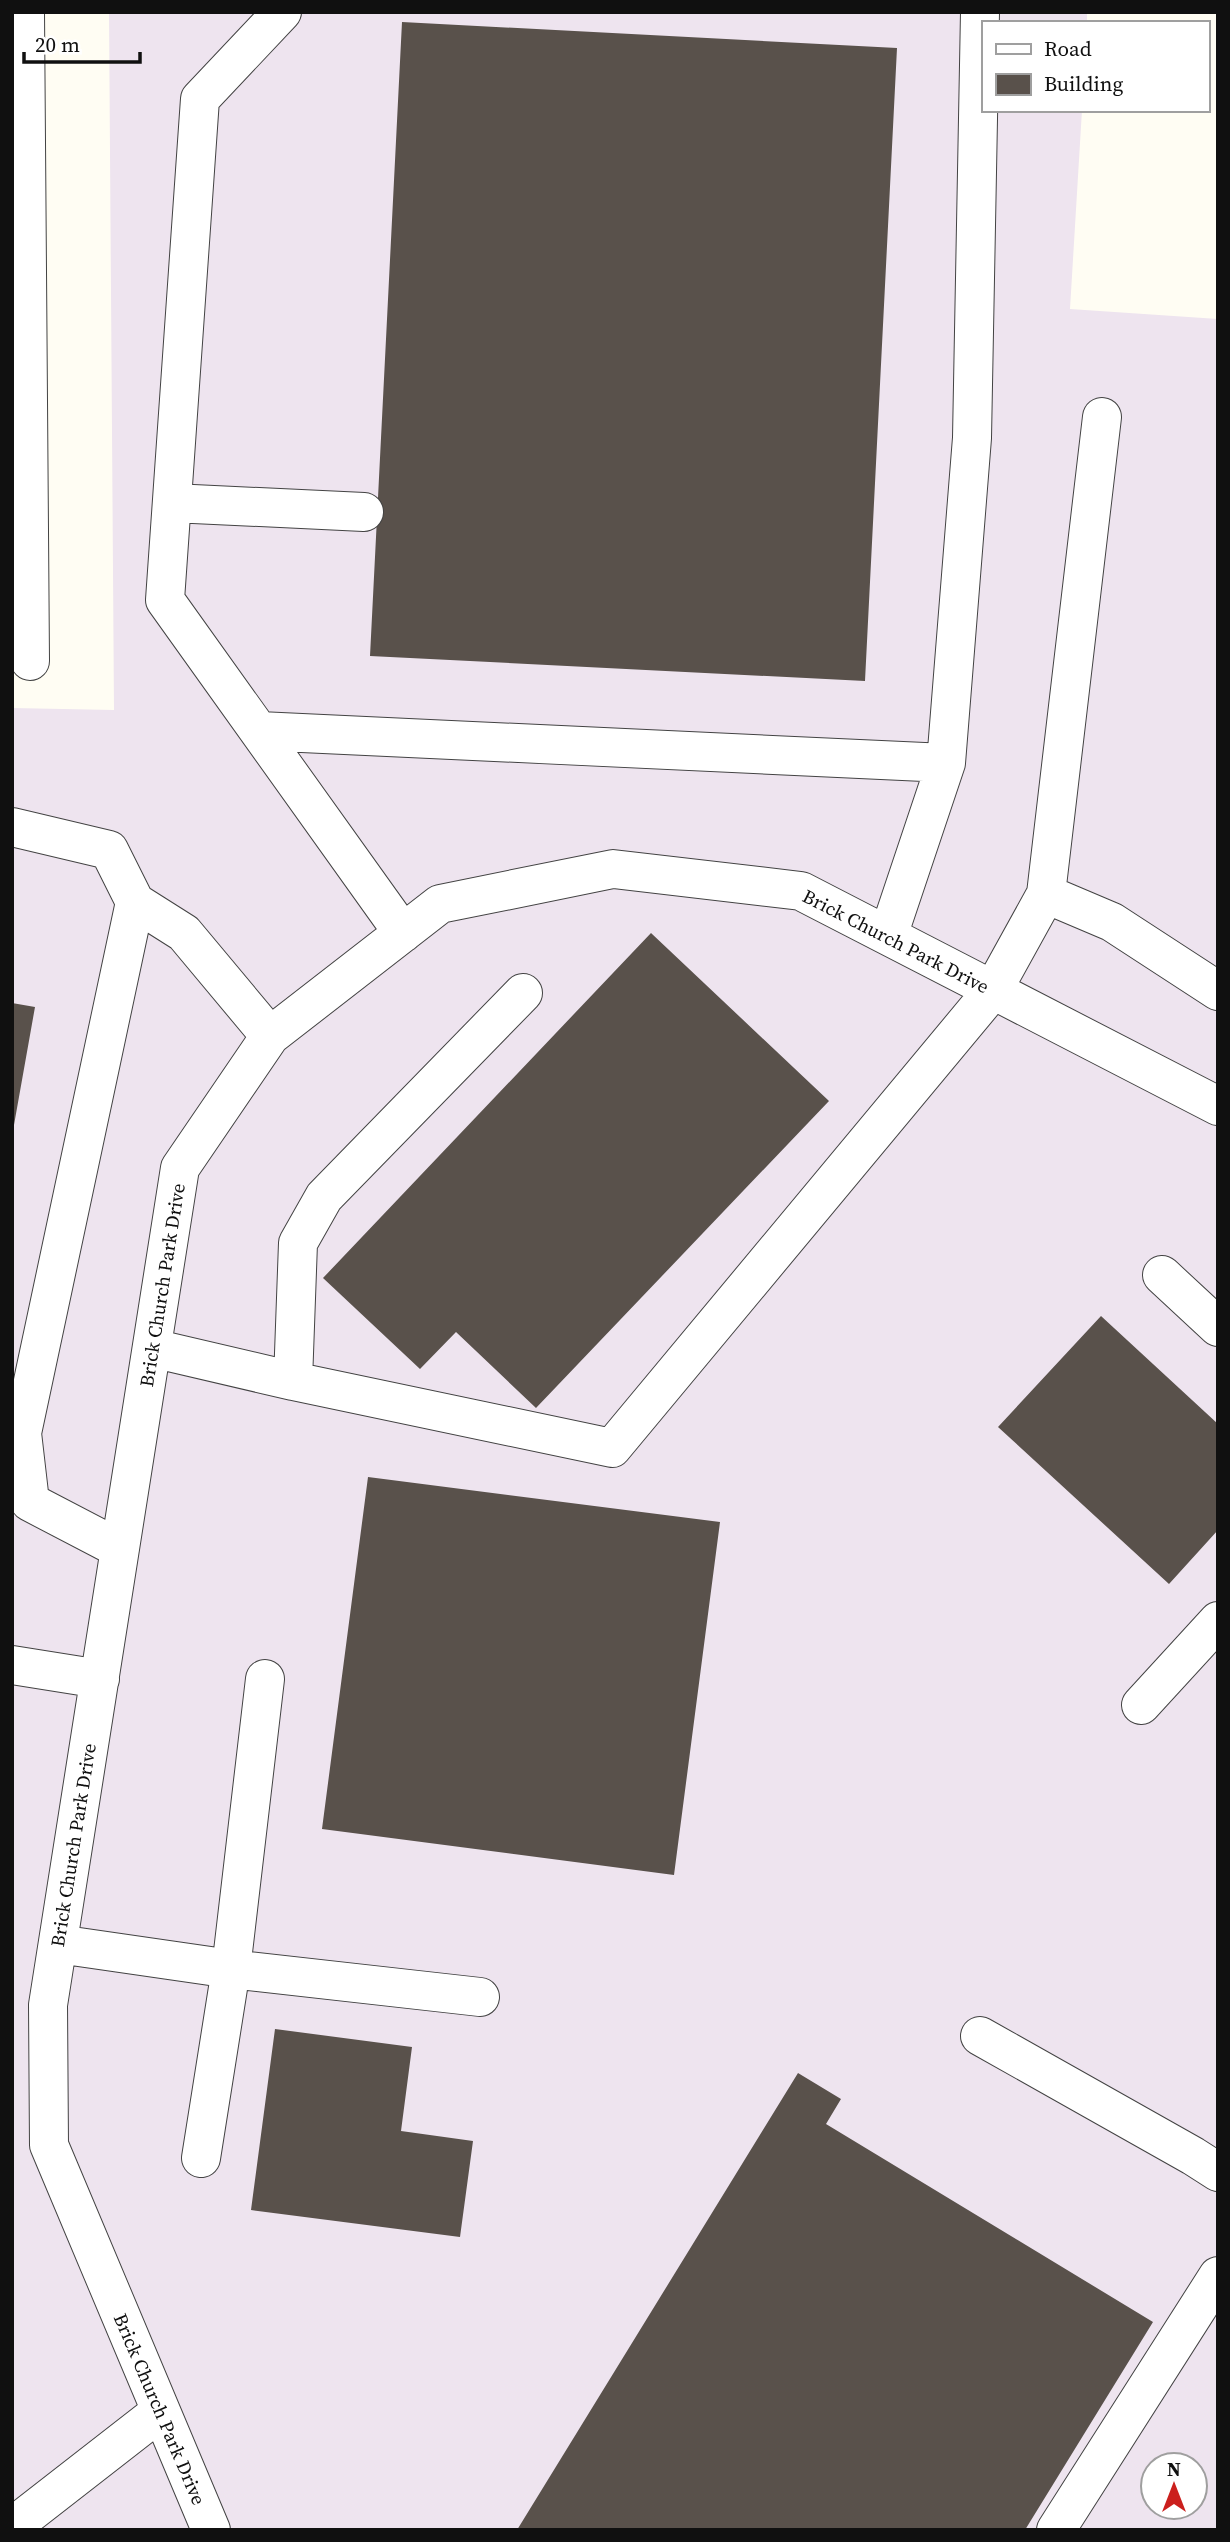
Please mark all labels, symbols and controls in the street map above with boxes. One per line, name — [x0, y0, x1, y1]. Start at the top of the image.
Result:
scale bar — [24, 21, 140, 65]
legend — [982, 21, 1209, 112]
text: 20 m — [35, 30, 80, 59]
text: Road — [1044, 34, 1092, 63]
text: Building — [1044, 69, 1123, 98]
street label: Brick Church Park Drive — [798, 883, 994, 999]
street label: Brick Church Park Drive — [133, 1181, 191, 1389]
street label: Brick Church Park Drive — [44, 1741, 102, 1949]
street label: Brick Church Park Drive — [108, 2309, 212, 2509]
north arrow — [1139, 2451, 1209, 2521]
text: N — [1167, 2456, 1181, 2482]

